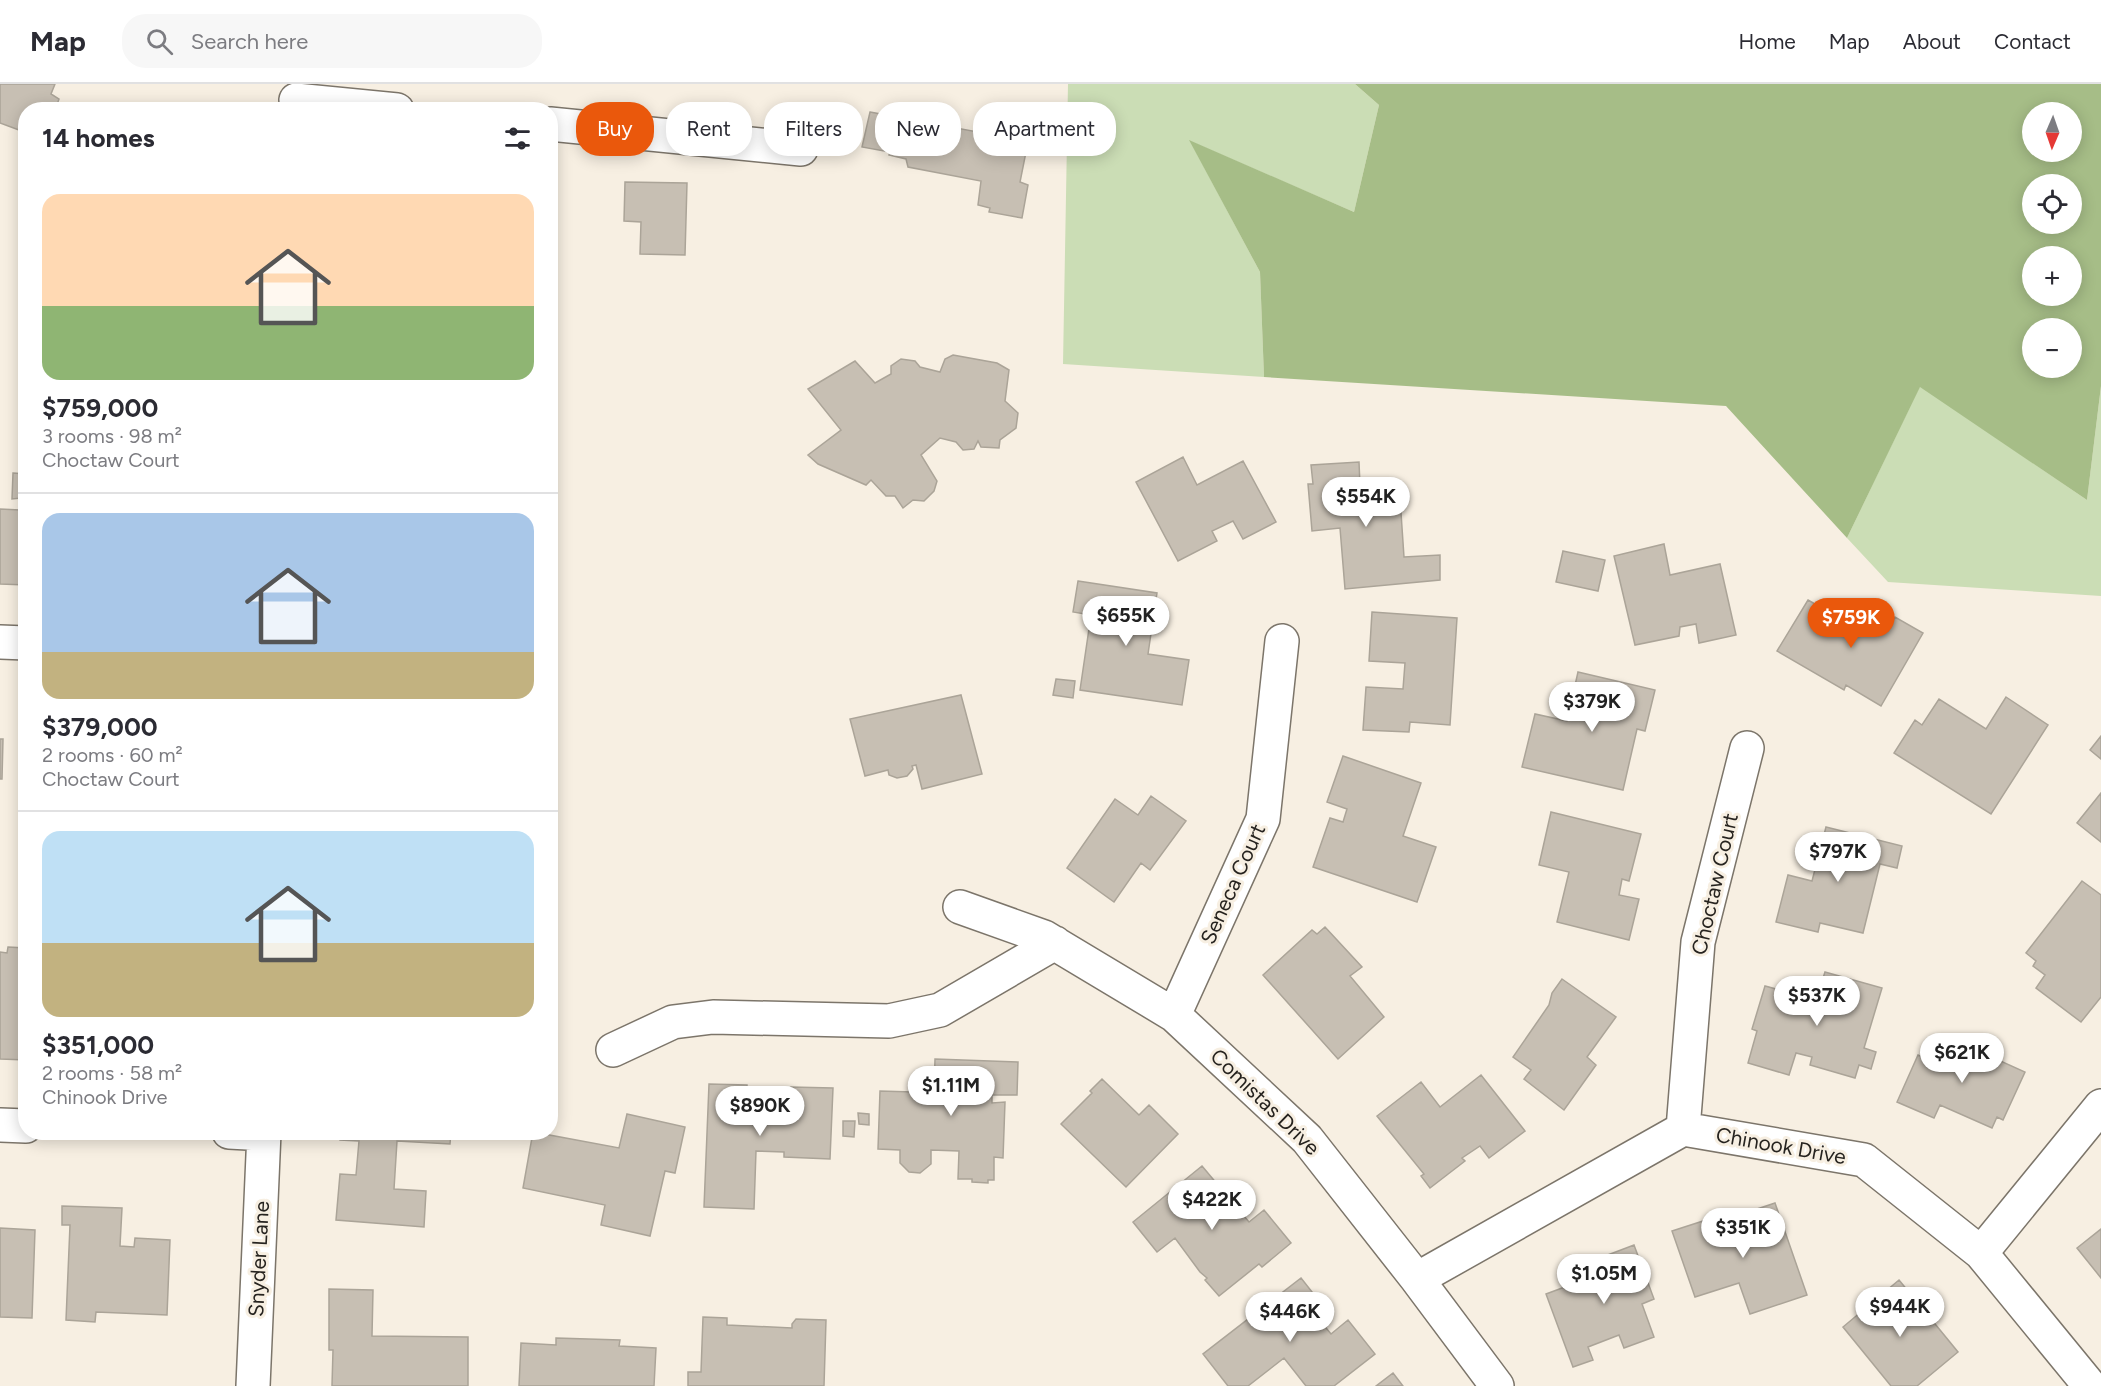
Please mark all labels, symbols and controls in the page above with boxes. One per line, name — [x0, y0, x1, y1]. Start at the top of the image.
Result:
search box — [122, 14, 542, 68]
text: Map — [30, 24, 86, 58]
icon: search — [143, 25, 176, 58]
text: Search here — [191, 28, 308, 55]
text: Home — [1739, 29, 1796, 54]
text: Map — [1829, 29, 1870, 54]
text: About — [1903, 29, 1961, 54]
text: Contact — [1994, 29, 2071, 54]
chip: Buy — [576, 102, 654, 156]
chip: Rent — [666, 102, 752, 156]
chip: Filters — [764, 102, 863, 156]
chip: New — [875, 102, 961, 156]
chip: Apartment — [973, 102, 1116, 156]
north arrow — [2022, 102, 2082, 162]
map controls — [2022, 102, 2082, 378]
text: 14 homes — [42, 122, 155, 154]
icon: filters — [501, 122, 534, 155]
button: locate — [2022, 174, 2082, 234]
icon: home — [234, 233, 342, 341]
button: + — [2022, 246, 2082, 306]
button: − — [2022, 318, 2082, 378]
text: $759,000 — [42, 392, 158, 424]
text: 3 rooms · 98 m² — [42, 424, 182, 448]
text: Choctaw Court — [42, 448, 180, 472]
pin: $554K — [1324, 477, 1408, 528]
text: $554K — [1336, 484, 1396, 508]
icon: home — [234, 552, 342, 660]
pin: $655K — [1084, 596, 1168, 647]
pin: $759K — [1809, 598, 1893, 649]
text: $655K — [1096, 603, 1156, 627]
text: $759K — [1822, 605, 1880, 629]
pin: $379K — [1550, 682, 1634, 733]
text: $379K — [1563, 689, 1621, 713]
text: $379,000 — [42, 711, 158, 743]
text: 2 rooms · 60 m² — [42, 743, 183, 767]
text: Choctaw Court — [42, 767, 180, 791]
street label: Choctaw Court — [1686, 811, 1743, 957]
street label: Seneca Court — [1195, 820, 1270, 948]
pin: $797K — [1796, 832, 1880, 883]
text: $797K — [1809, 839, 1867, 863]
icon: home — [234, 870, 342, 978]
pin: $537K — [1775, 976, 1859, 1027]
text: $537K — [1788, 983, 1846, 1007]
text: $351,000 — [42, 1029, 154, 1061]
pin: $621K — [1920, 1033, 2004, 1084]
text: $621K — [1934, 1040, 1990, 1064]
street label: Comistas Drive — [1206, 1043, 1325, 1160]
text: 2 rooms · 58 m² — [42, 1061, 182, 1085]
pin: $1.11M — [902, 1066, 1000, 1117]
text: $1.11M — [922, 1073, 980, 1097]
text: Chinook Drive — [42, 1085, 167, 1109]
pin: $890K — [718, 1086, 802, 1137]
text: $890K — [729, 1093, 791, 1117]
street label: Chinook Drive — [1714, 1122, 1848, 1169]
pin: $422K — [1170, 1180, 1254, 1231]
text: $422K — [1182, 1187, 1242, 1211]
street label: Snyder Lane — [243, 1200, 274, 1318]
pin: $351K — [1701, 1208, 1785, 1259]
text: $351K — [1715, 1215, 1771, 1239]
pin: $1.05M — [1555, 1254, 1653, 1305]
text: $1.05M — [1571, 1261, 1637, 1285]
pin: $944K — [1858, 1287, 1942, 1338]
pin: $446K — [1248, 1292, 1332, 1343]
text: $944K — [1869, 1294, 1931, 1318]
text: $446K — [1259, 1299, 1321, 1323]

